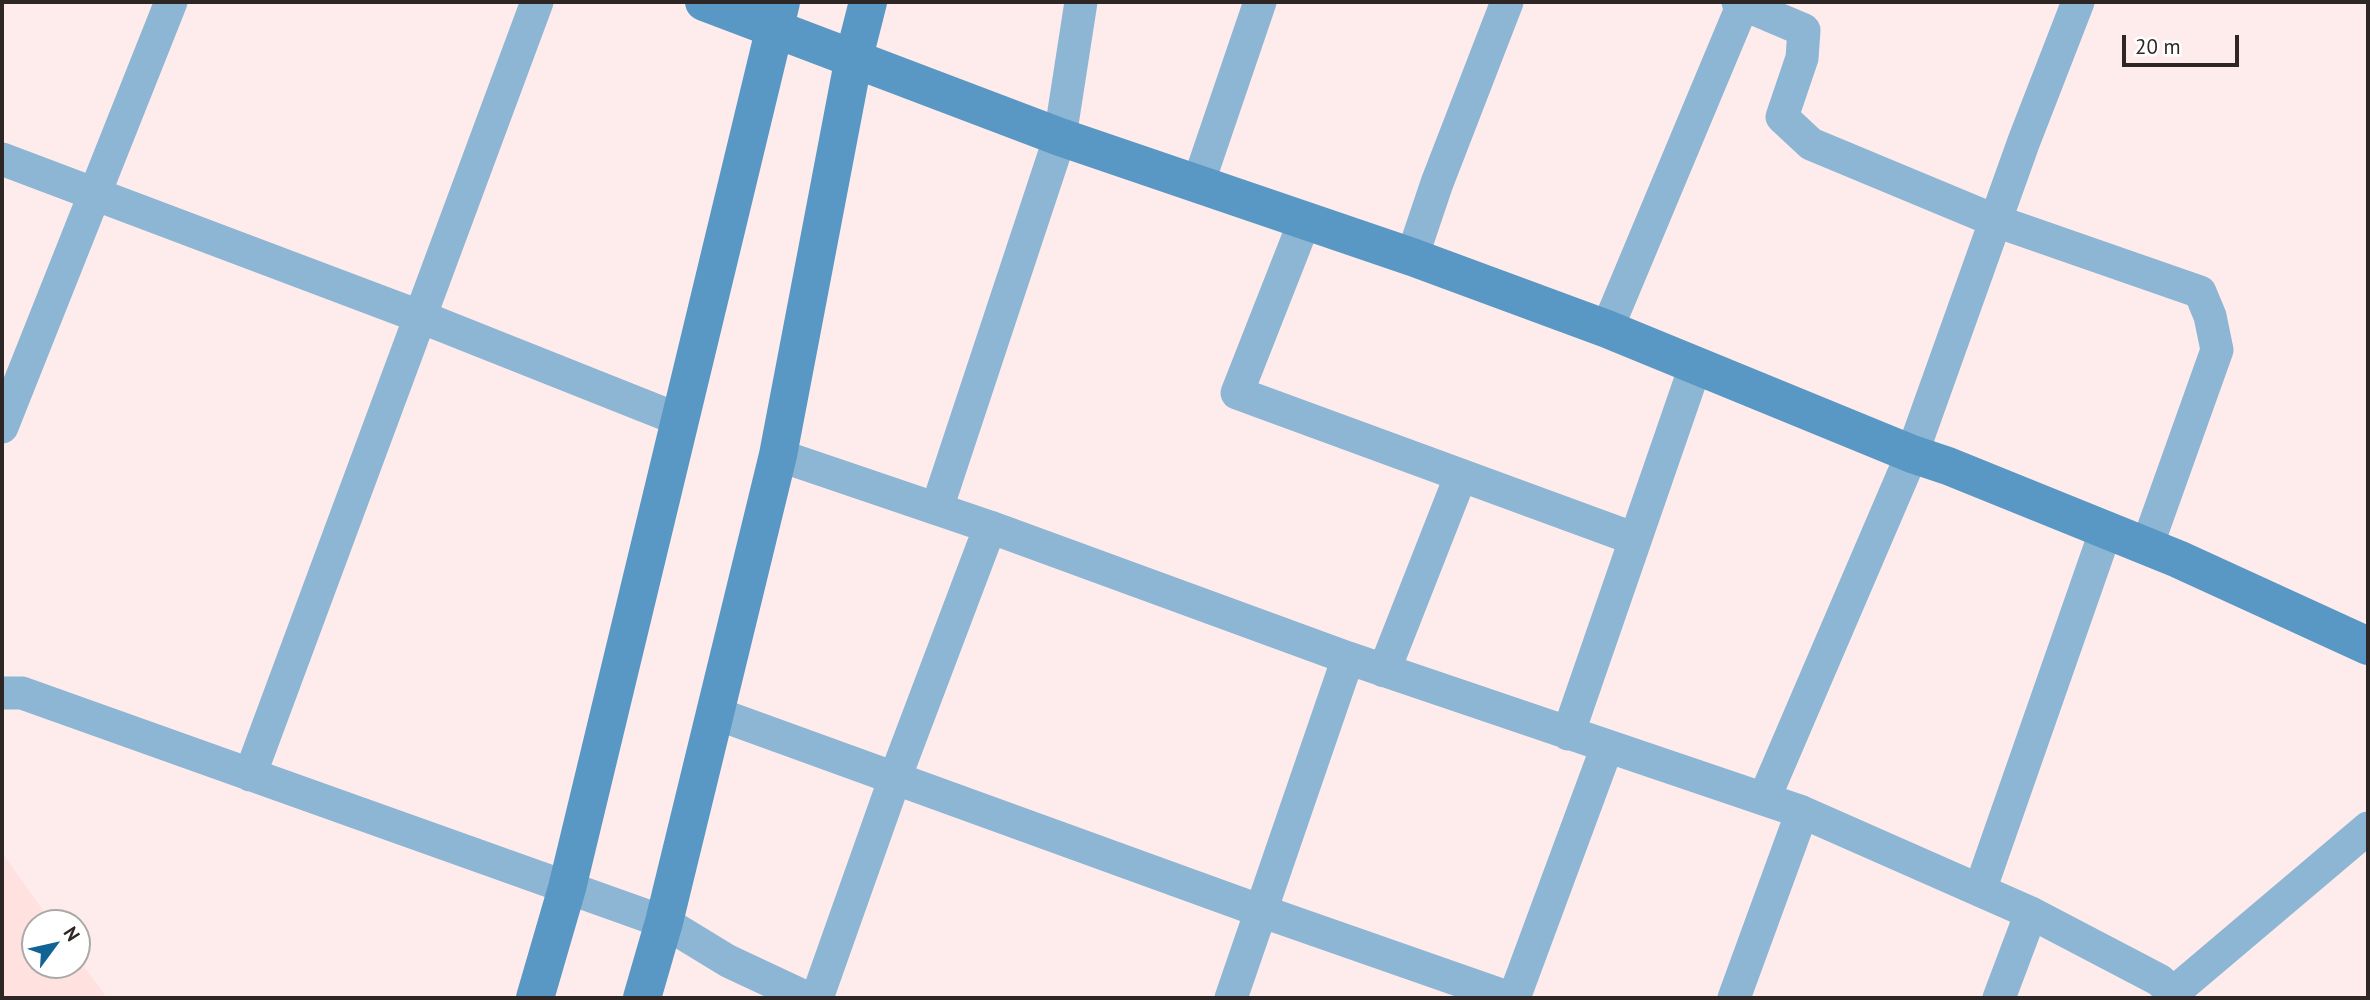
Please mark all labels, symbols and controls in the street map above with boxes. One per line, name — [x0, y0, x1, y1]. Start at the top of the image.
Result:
scale bar — [2125, 21, 2242, 65]
text: 20 m — [2135, 33, 2181, 60]
north arrow — [21, 909, 91, 979]
text: N — [58, 922, 85, 945]

